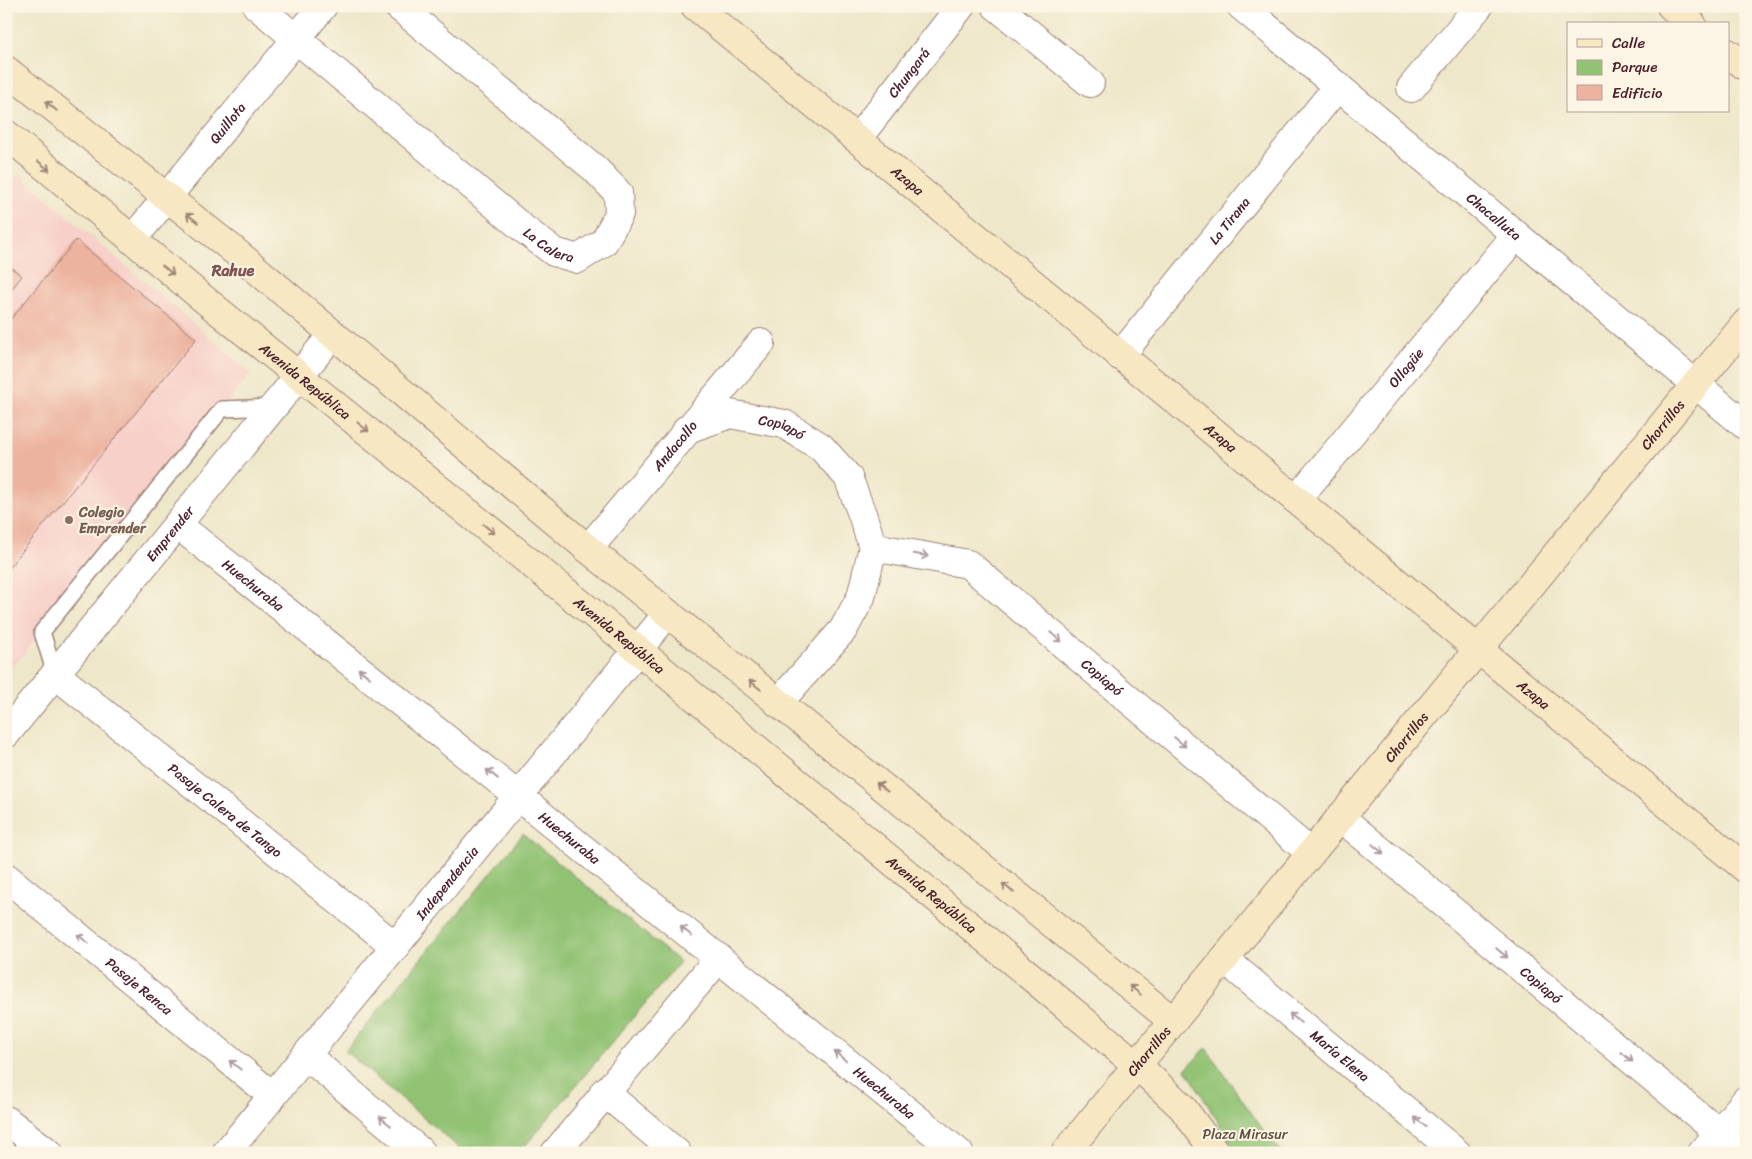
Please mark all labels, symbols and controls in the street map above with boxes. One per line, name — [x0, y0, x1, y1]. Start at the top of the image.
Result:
legend — [1567, 22, 1730, 112]
text: Calle — [1612, 30, 1645, 56]
street label: Chungará — [881, 42, 936, 103]
text: Parque — [1612, 54, 1657, 80]
text: Edificio — [1612, 80, 1663, 106]
street label: Quillota — [203, 96, 252, 150]
one-way arrow — [45, 100, 58, 111]
street label: Azapa — [884, 158, 931, 203]
one-way arrow — [37, 160, 50, 171]
street label: Chacalluta — [1461, 186, 1527, 247]
street label: La Tirana — [1202, 191, 1257, 250]
one-way arrow — [185, 213, 199, 223]
street label: La Calera — [518, 220, 577, 270]
district label: Rahue — [211, 256, 254, 285]
one-way arrow — [162, 264, 175, 275]
street label: Avenida República — [253, 335, 357, 426]
street label: Ollagüe — [1382, 342, 1430, 393]
street label: Chorrillos — [1634, 394, 1691, 456]
street label: Copiapó — [756, 407, 811, 447]
street label: Andacollo — [645, 414, 704, 477]
street label: Azapa — [1197, 415, 1244, 460]
one-way arrow — [356, 421, 369, 432]
street label: Emprender — [139, 499, 202, 567]
place label: Colegio Emprender — [78, 500, 147, 541]
marker: Colegio Emprender — [63, 514, 75, 526]
one-way arrow — [482, 524, 495, 535]
one-way arrow — [913, 551, 929, 561]
street label: Huechuraba — [216, 552, 291, 618]
street label: Avenida República — [567, 589, 671, 680]
one-way arrow — [1049, 632, 1062, 643]
street label: Copiapó — [1076, 652, 1130, 703]
one-way arrow — [358, 668, 371, 679]
street label: Azapa — [1510, 672, 1557, 717]
one-way arrow — [749, 679, 762, 690]
street label: Chorrillos — [1378, 706, 1435, 768]
one-way arrow — [1173, 737, 1186, 748]
street label: Pasaje Calera de Tango — [162, 756, 288, 864]
one-way arrow — [486, 769, 499, 780]
one-way arrow — [876, 781, 889, 792]
street label: Huechuraba — [533, 805, 607, 871]
street label: Independencia — [408, 840, 486, 926]
one-way arrow — [1371, 843, 1384, 854]
street label: Avenida República — [880, 848, 983, 940]
one-way arrow — [1002, 883, 1015, 894]
one-way arrow — [680, 926, 693, 937]
one-way arrow — [76, 934, 89, 945]
one-way arrow — [1496, 947, 1509, 958]
street label: Pasaje Renca — [100, 951, 179, 1022]
street label: Copiapó — [1515, 960, 1569, 1011]
one-way arrow — [1129, 985, 1142, 996]
one-way arrow — [1288, 1012, 1301, 1023]
street label: Chorrillos — [1120, 1020, 1177, 1082]
street label: María Elena — [1304, 1023, 1376, 1088]
one-way arrow — [834, 1050, 847, 1061]
one-way arrow — [1621, 1051, 1634, 1062]
one-way arrow — [229, 1059, 242, 1070]
street label: Huechuraba — [848, 1059, 922, 1126]
one-way arrow — [378, 1116, 391, 1127]
one-way arrow — [1413, 1116, 1426, 1127]
park label: Plaza Mirasur — [1202, 1122, 1289, 1147]

